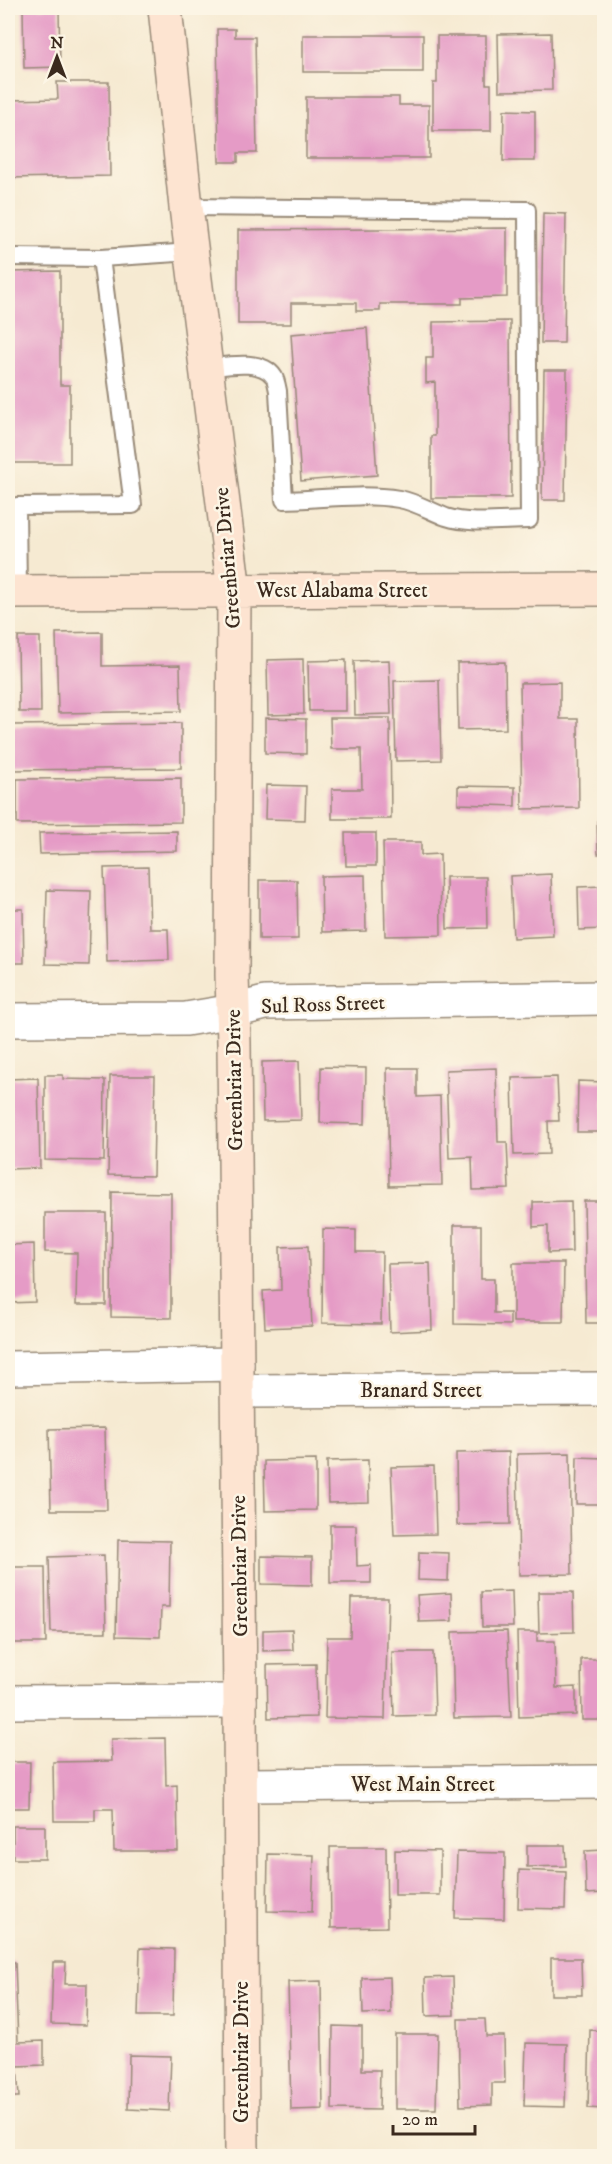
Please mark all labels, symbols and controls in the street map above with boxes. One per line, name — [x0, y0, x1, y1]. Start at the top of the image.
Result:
north arrow — [27, 27, 87, 87]
text: N — [50, 33, 64, 53]
street label: Greenbriar Drive — [209, 486, 247, 630]
street label: West Alabama Street — [255, 578, 428, 604]
street label: Sul Ross Street — [260, 990, 386, 1020]
street label: Greenbriar Drive — [221, 1009, 249, 1151]
street label: Branard Street — [360, 1378, 482, 1404]
street label: Greenbriar Drive — [226, 1495, 254, 1637]
street label: West Main Street — [350, 1772, 495, 1798]
street label: Greenbriar Drive — [229, 1981, 255, 2123]
scale bar — [393, 2098, 476, 2136]
text: 20 m — [402, 2109, 438, 2131]

